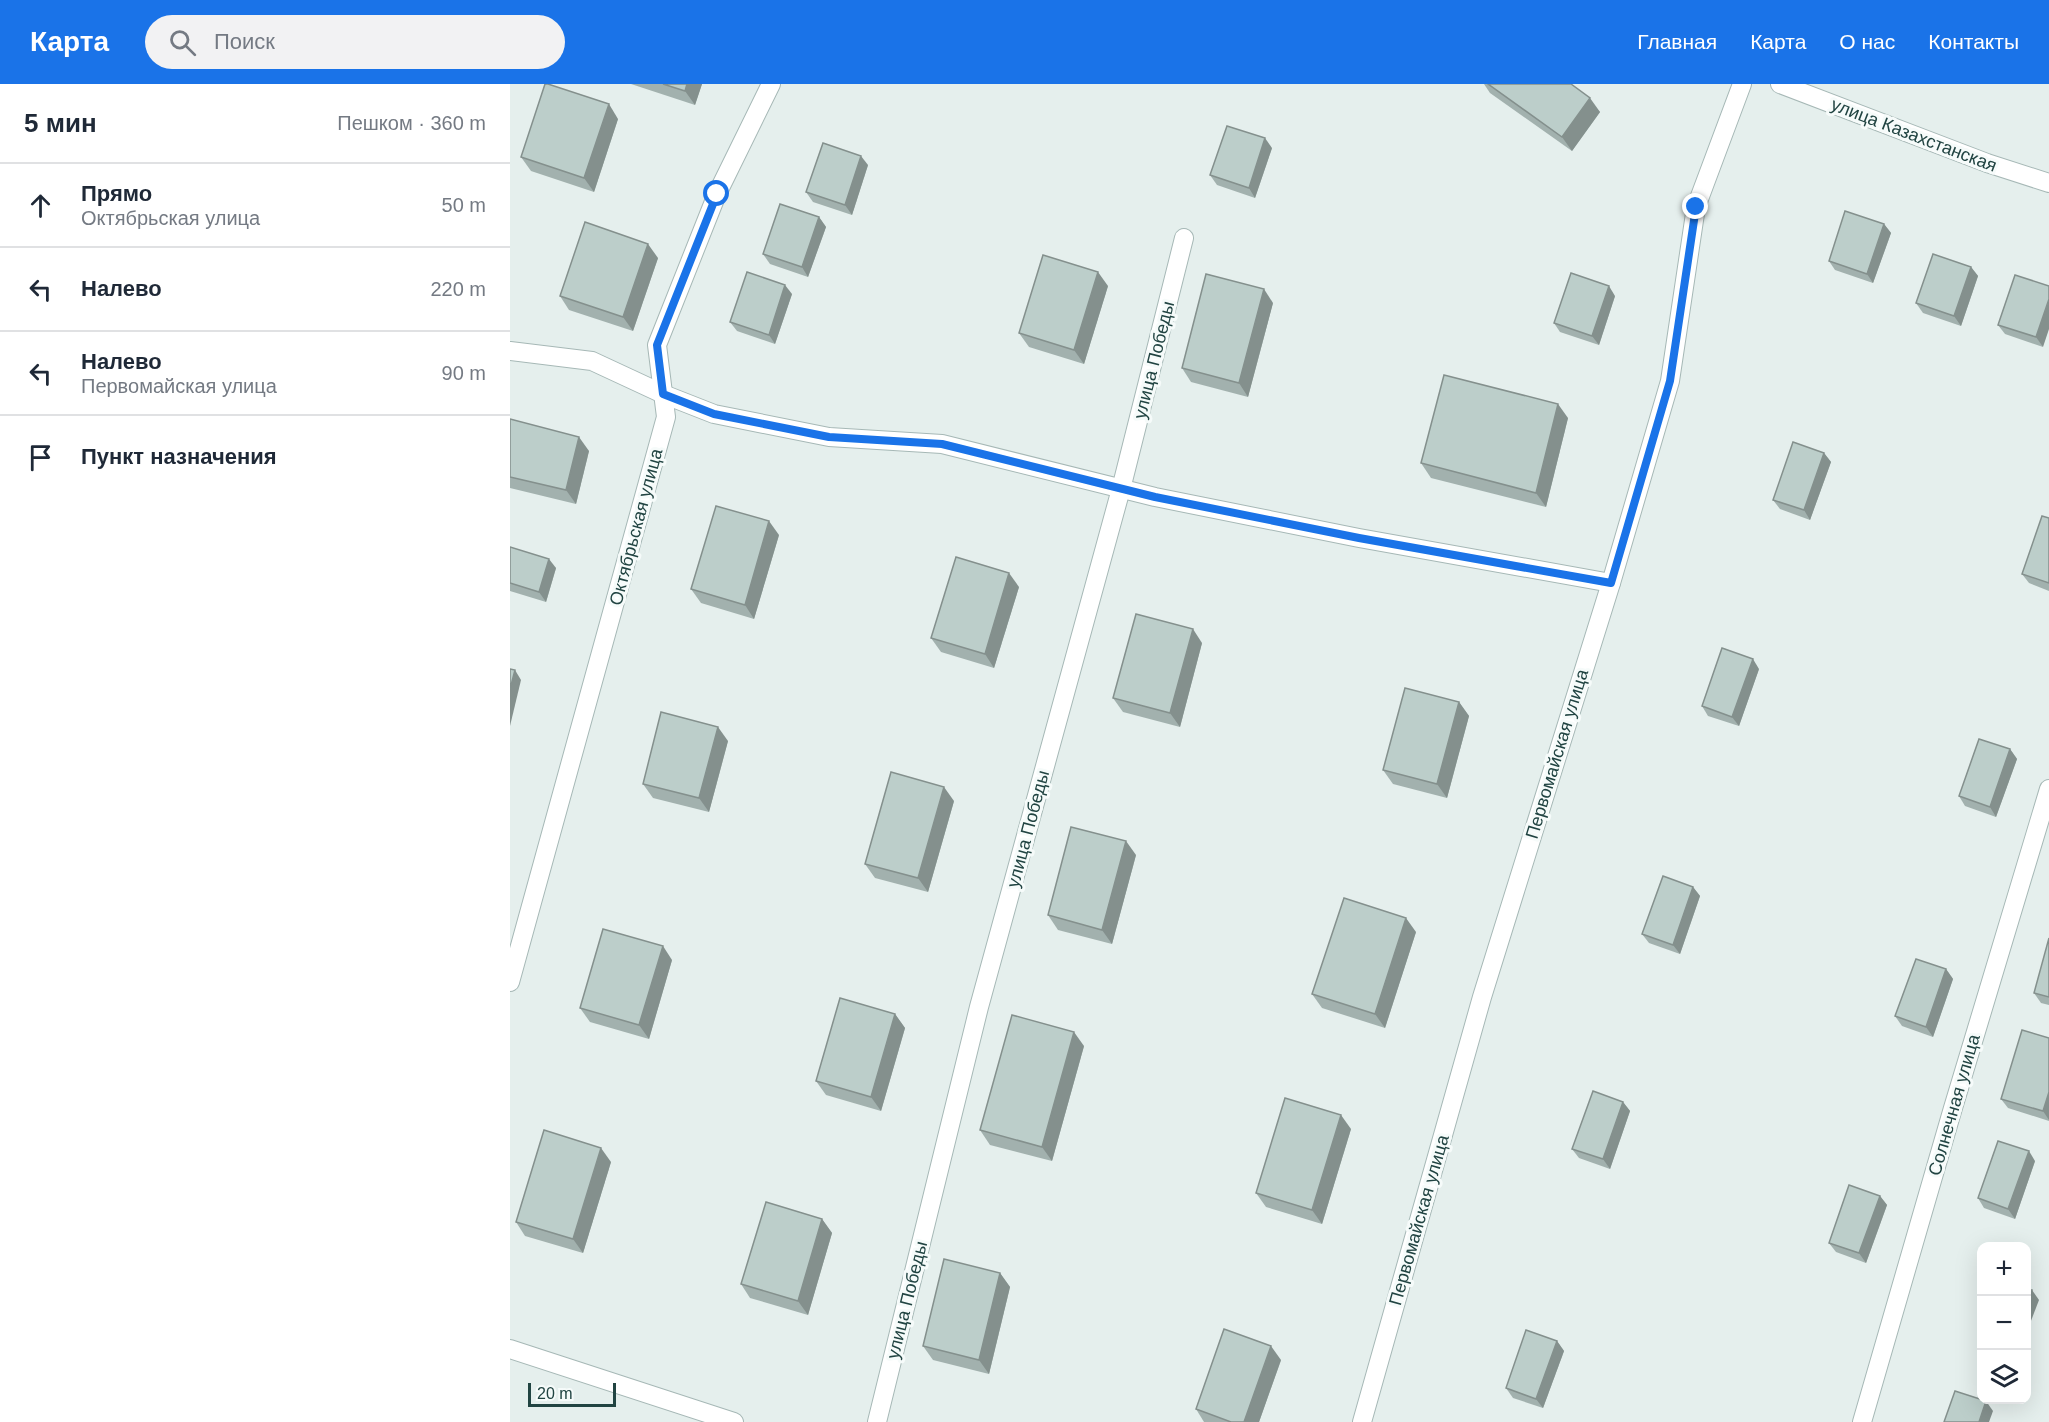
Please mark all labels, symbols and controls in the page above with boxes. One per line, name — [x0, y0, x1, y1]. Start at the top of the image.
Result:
search box — [145, 15, 565, 69]
text: Карта — [30, 26, 109, 57]
icon: search — [166, 26, 199, 59]
text: Поиск — [214, 29, 275, 54]
text: Главная — [1637, 30, 1717, 53]
text: Карта — [1750, 30, 1806, 53]
text: О нас — [1839, 30, 1895, 53]
text: Контакты — [1928, 30, 2019, 53]
street label: улица Казахстанская — [1828, 94, 2000, 176]
text: 5 мин — [24, 108, 97, 138]
text: Пешком · 360 m — [337, 112, 486, 134]
route start — [703, 180, 729, 206]
text: Прямо — [81, 181, 152, 206]
icon: ahead — [24, 189, 57, 222]
route end — [1682, 193, 1708, 219]
text: 50 m — [442, 194, 486, 216]
text: Октябрьская улица — [81, 207, 260, 229]
icon: left — [24, 273, 57, 306]
text: Налево — [81, 276, 162, 301]
text: 220 m — [430, 278, 486, 300]
street label: улица Победы — [1130, 299, 1178, 421]
text: Налево — [81, 349, 162, 374]
icon: left — [24, 357, 57, 390]
text: 90 m — [442, 362, 486, 384]
text: Первомайская улица — [81, 375, 277, 397]
icon: arrive — [24, 441, 57, 474]
text: Пункт назначения — [81, 444, 277, 469]
street label: Октябрьская улица — [605, 446, 667, 607]
street label: Первомайская улица — [1522, 666, 1593, 841]
street label: улица Победы — [1003, 768, 1053, 890]
street label: Солнечная улица — [1924, 1031, 1984, 1178]
street label: Первомайская улица — [1385, 1132, 1453, 1307]
street label: улица Победы — [883, 1239, 931, 1361]
map controls — [1977, 1242, 2031, 1404]
button: + — [1977, 1242, 2031, 1296]
button: − — [1977, 1296, 2031, 1350]
button: layers — [1977, 1350, 2031, 1404]
scale bar — [528, 1380, 616, 1408]
text: 20 m — [537, 1385, 573, 1402]

